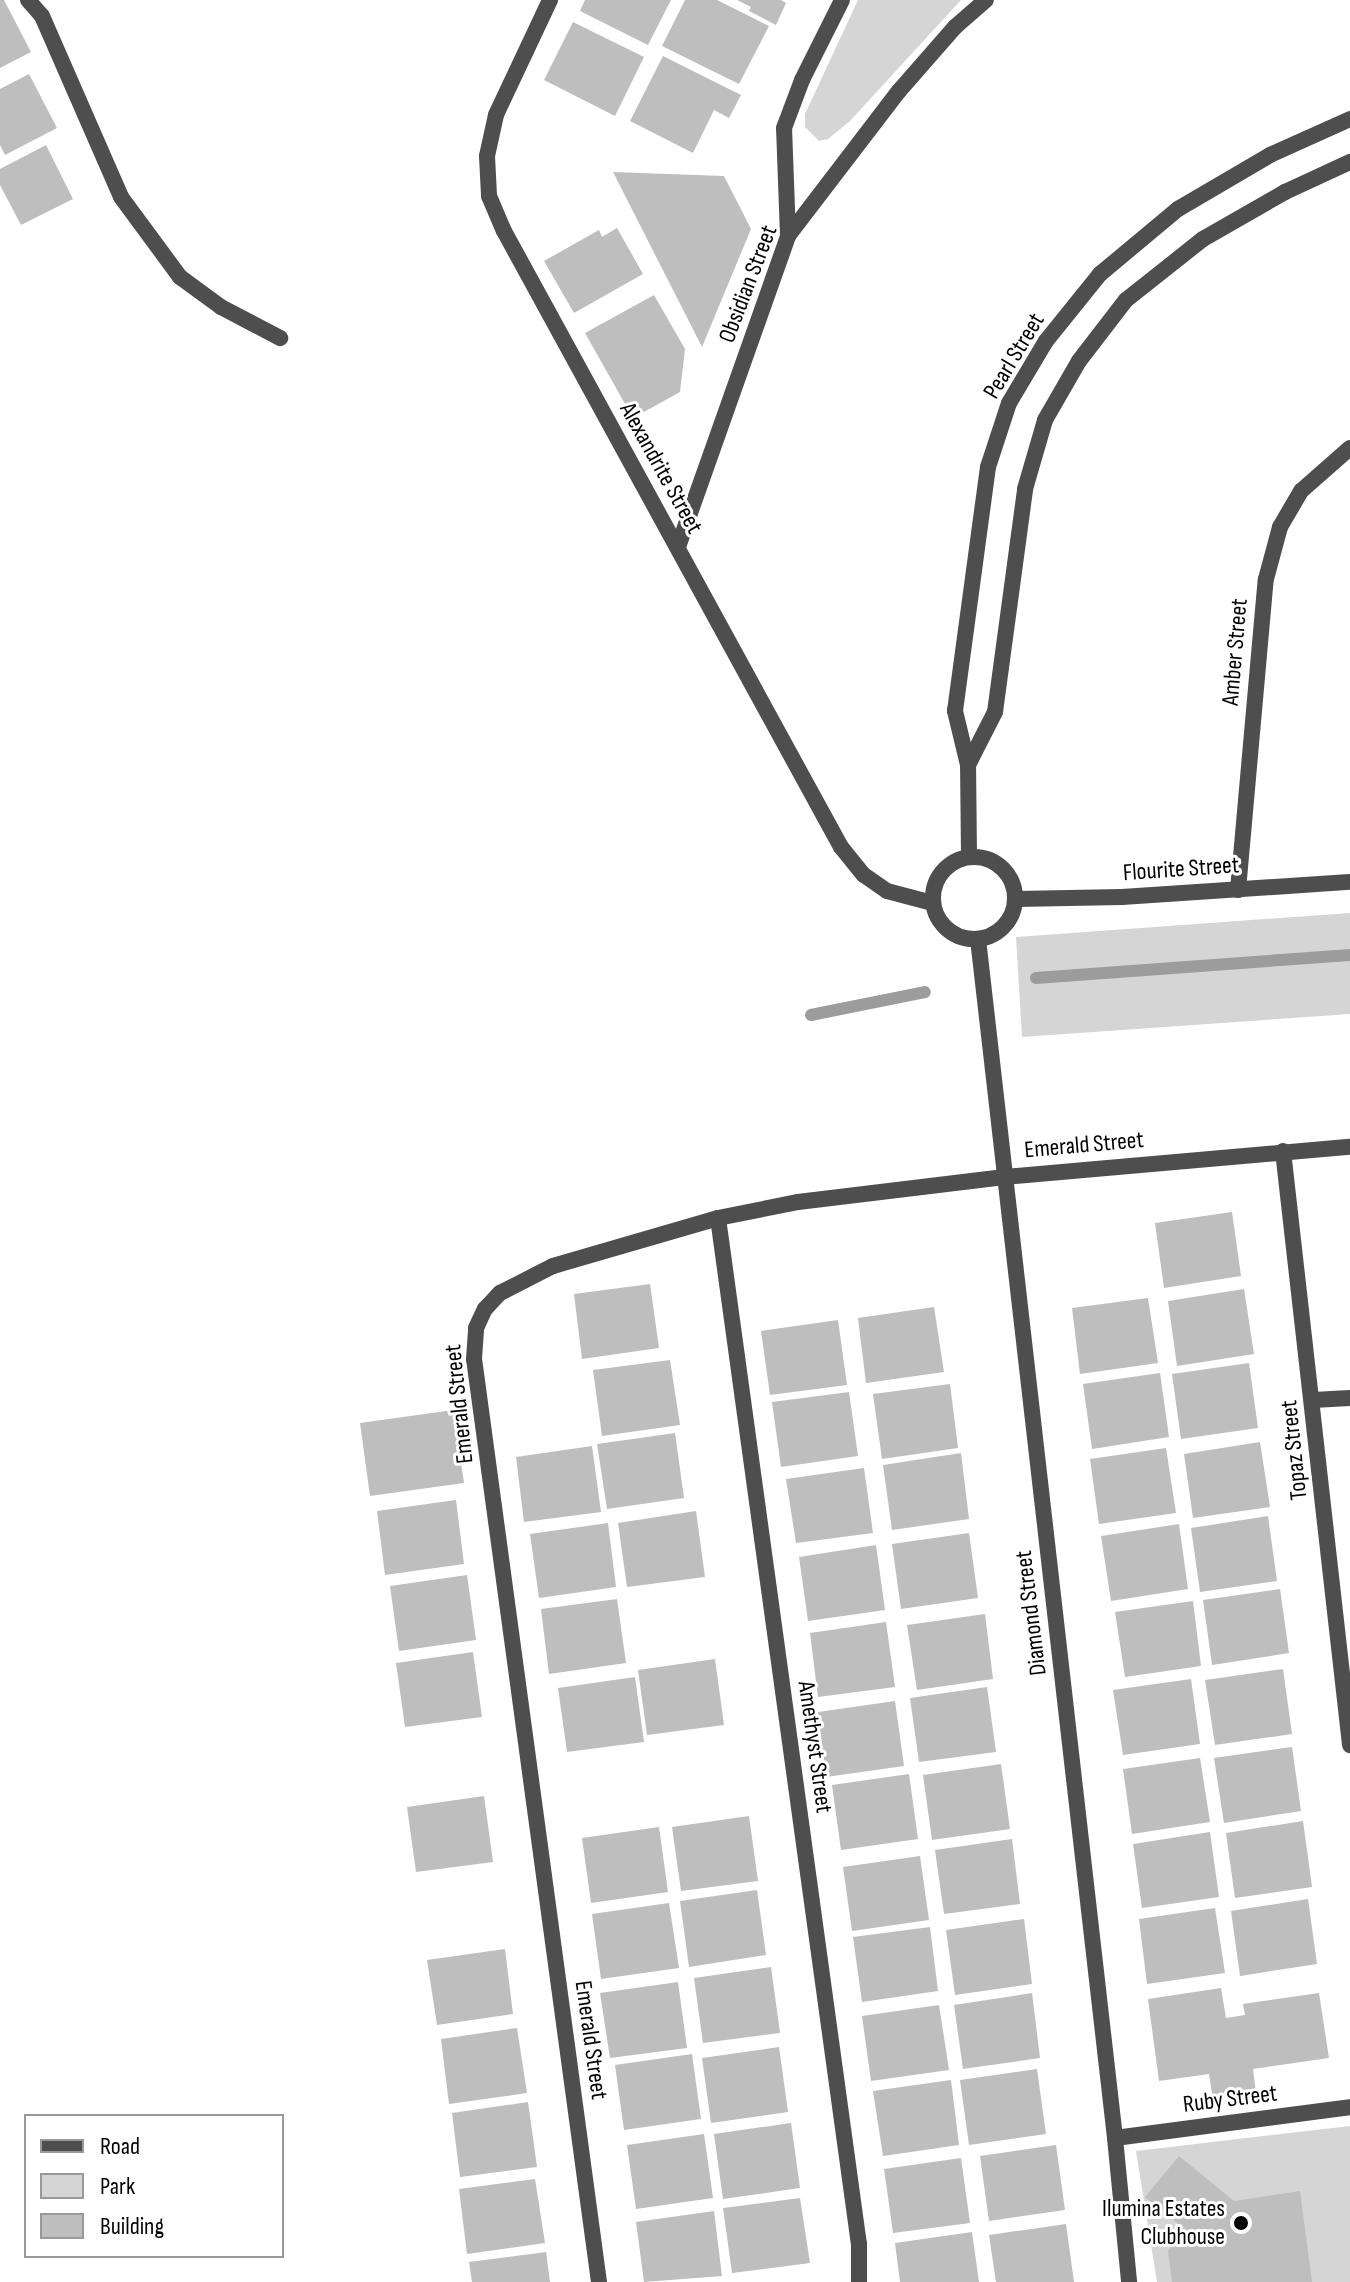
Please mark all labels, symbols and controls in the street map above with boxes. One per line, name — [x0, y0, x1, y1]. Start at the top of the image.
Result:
street label: Obsidian Street — [712, 221, 784, 347]
street label: Pearl Street — [977, 308, 1051, 404]
street label: Alexandrite Street — [613, 397, 709, 539]
street label: Amber Street — [1216, 597, 1254, 707]
street label: Flourite Street — [1122, 851, 1240, 887]
street label: Emerald Street — [1023, 1125, 1145, 1165]
street label: Emerald Street — [438, 1343, 480, 1465]
street label: Topaz Street — [1274, 1399, 1314, 1501]
street label: Diamond Street — [1009, 1549, 1053, 1677]
street label: Amethyst Street — [791, 1679, 839, 1815]
street label: Emerald Street — [568, 1979, 614, 2101]
street label: Ruby Street — [1181, 2079, 1279, 2119]
legend — [24, 2114, 284, 2258]
text: Road — [100, 2132, 140, 2161]
text: Park — [100, 2172, 135, 2201]
place label: Ilumina Estates Clubhouse — [1102, 2195, 1225, 2251]
text: Building — [100, 2212, 164, 2241]
marker: Ilumina Estates Clubhouse — [1232, 2214, 1250, 2232]

